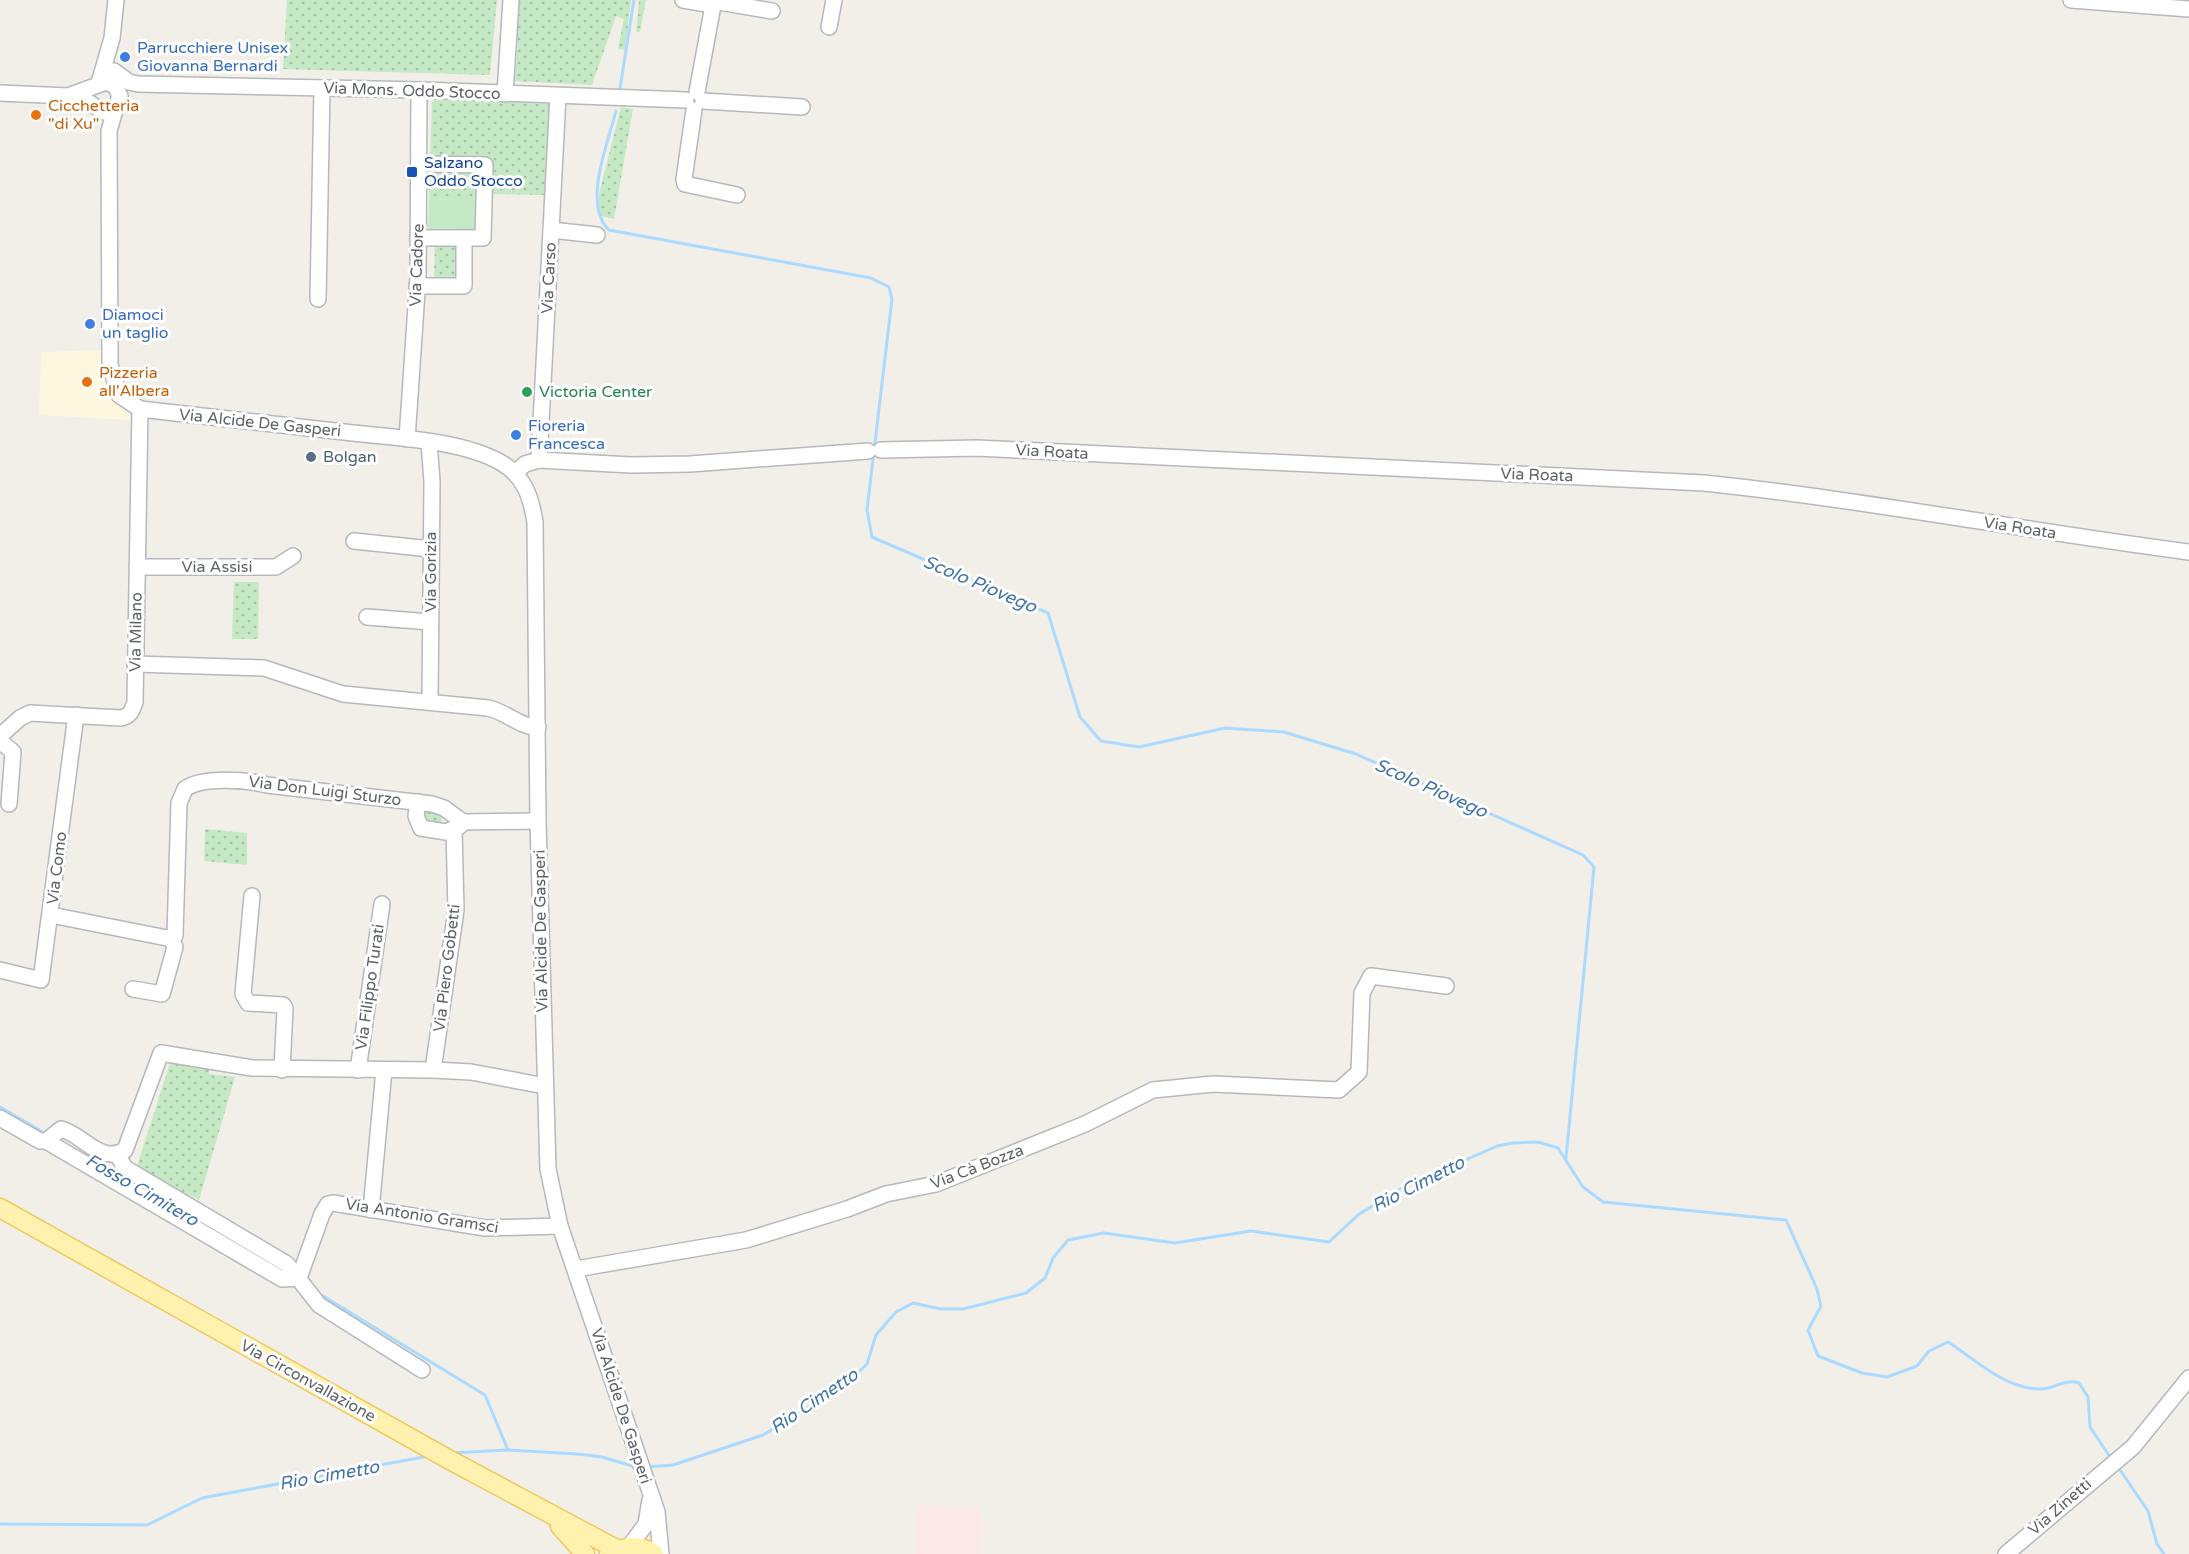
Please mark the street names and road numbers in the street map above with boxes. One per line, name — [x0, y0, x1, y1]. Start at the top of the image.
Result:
street label: Via Mons. Oddo Stocco — [323, 78, 501, 104]
street label: Via Cadore — [406, 223, 428, 307]
street label: Via Carso — [537, 242, 561, 314]
street label: Via Alcide De Gasperi — [178, 405, 342, 441]
street label: Via Roata — [1015, 440, 1089, 464]
street label: Via Roata — [1500, 464, 1574, 486]
street label: Via Roata — [1982, 512, 2058, 544]
street label: Via Gorizia — [421, 532, 441, 612]
street label: Via Assisi — [181, 557, 253, 577]
street label: Via Milano — [125, 592, 147, 672]
street label: Via Don Luigi Sturzo — [247, 772, 403, 810]
street label: Via Como — [43, 831, 71, 905]
street label: Via Alcide De Gasperi — [530, 849, 552, 1013]
street label: Via Piero Gobetti — [429, 903, 465, 1033]
street label: Via Filippo Turati — [351, 923, 389, 1051]
street label: Via Cà Bozza — [928, 1140, 1026, 1194]
street label: Via Antonio Gramsci — [344, 1194, 500, 1238]
street label: Via Alcide De Gasperi — [586, 1326, 656, 1486]
street label: Via Circonvallazione — [237, 1335, 379, 1427]
street label: Via Zinetti — [2024, 1474, 2096, 1540]

